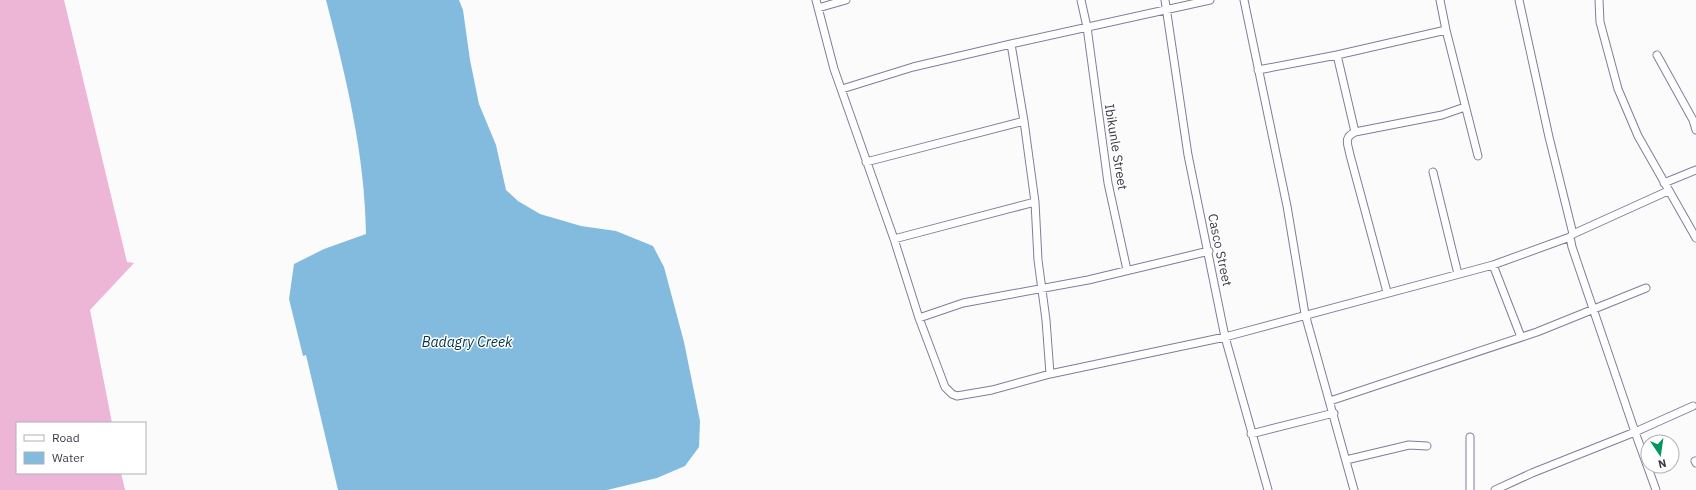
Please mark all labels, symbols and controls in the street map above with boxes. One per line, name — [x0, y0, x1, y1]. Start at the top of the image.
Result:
street label: Ibikunle Street — [1101, 103, 1131, 191]
street label: Casco Street — [1204, 212, 1236, 288]
water label: Badagry Creek — [422, 333, 513, 351]
legend — [16, 422, 146, 474]
text: Road — [52, 430, 80, 445]
north arrow — [1640, 434, 1680, 474]
text: Water — [52, 450, 85, 465]
text: N — [1657, 456, 1668, 471]

